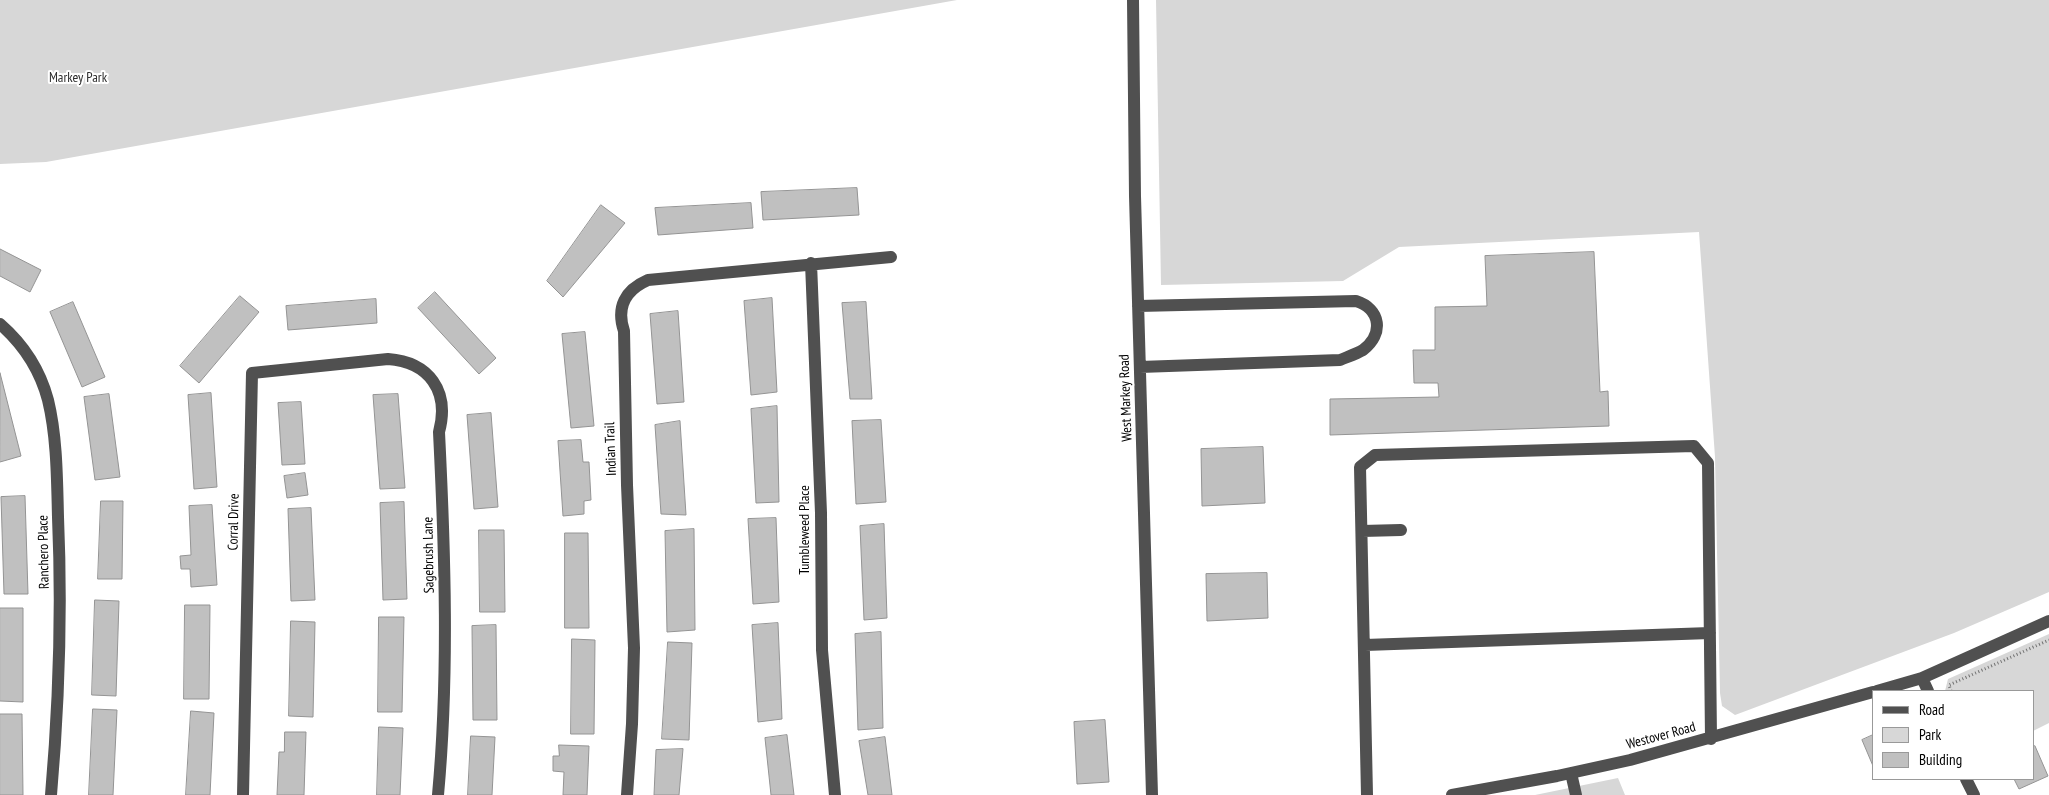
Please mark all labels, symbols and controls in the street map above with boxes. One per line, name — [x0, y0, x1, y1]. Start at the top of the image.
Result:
park label: Markey Park — [49, 70, 107, 86]
street label: West Markey Road — [1116, 354, 1136, 442]
street label: Indian Trail — [602, 422, 620, 476]
street label: Tumbleweed Place — [797, 485, 813, 575]
street label: Corral Drive — [225, 493, 243, 551]
street label: Ranchero Place — [35, 515, 53, 589]
street label: Sagebrush Lane — [420, 517, 438, 593]
legend — [1872, 690, 2034, 780]
text: Road — [1919, 700, 1945, 719]
street label: Westover Road — [1625, 719, 1697, 753]
text: Park — [1919, 725, 1941, 744]
text: Building — [1919, 750, 1962, 769]

